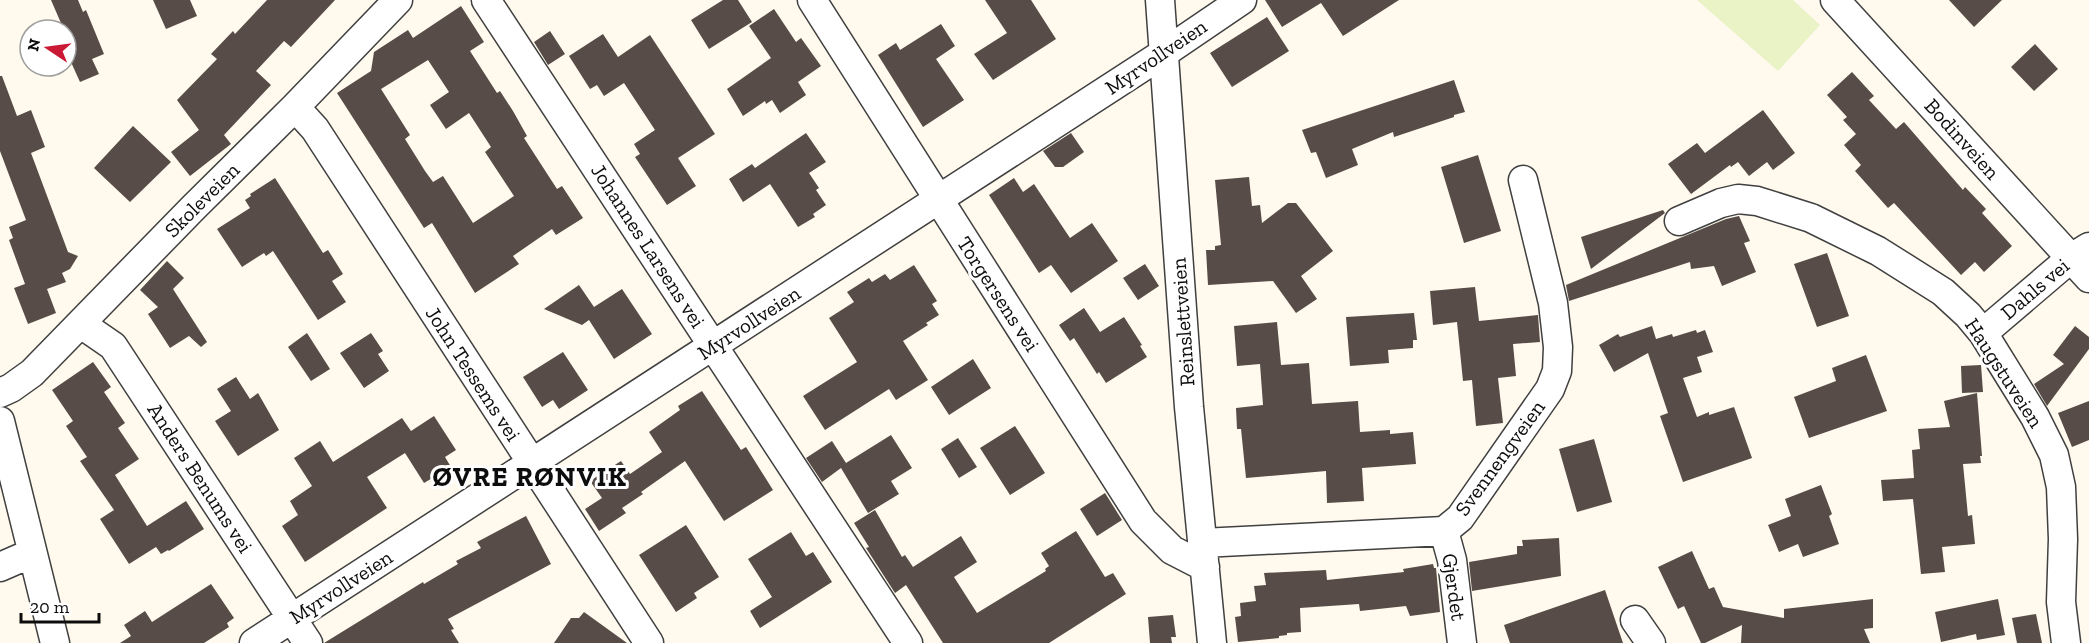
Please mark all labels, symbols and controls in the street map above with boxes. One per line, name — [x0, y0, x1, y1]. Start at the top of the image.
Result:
street label: Myrvollveien — [1100, 13, 1211, 100]
north arrow — [18, 18, 78, 78]
text: N — [23, 37, 44, 53]
street label: Bodinveien — [1919, 93, 2005, 184]
street label: Skoleveien — [159, 157, 244, 242]
street label: Johannes Larsens vei — [586, 159, 711, 333]
street label: Torgersens vei — [952, 232, 1045, 356]
street label: Dahls vei — [1995, 253, 2074, 324]
street label: Reinslettveien — [1166, 257, 1199, 387]
street label: Myrvollveien — [693, 280, 805, 365]
street label: John Tessems vei — [421, 302, 526, 446]
street label: Haugstuveien — [1960, 313, 2049, 432]
street label: Svennengveien — [1449, 395, 1550, 520]
street label: Anders Benums vei — [143, 398, 258, 558]
district label: ØVRE RØNVIK — [433, 461, 627, 493]
street label: Myrvollveien — [285, 544, 397, 629]
street label: Gjerdet — [1436, 552, 1472, 623]
scale bar — [21, 586, 99, 624]
text: 20 m — [30, 596, 70, 618]

